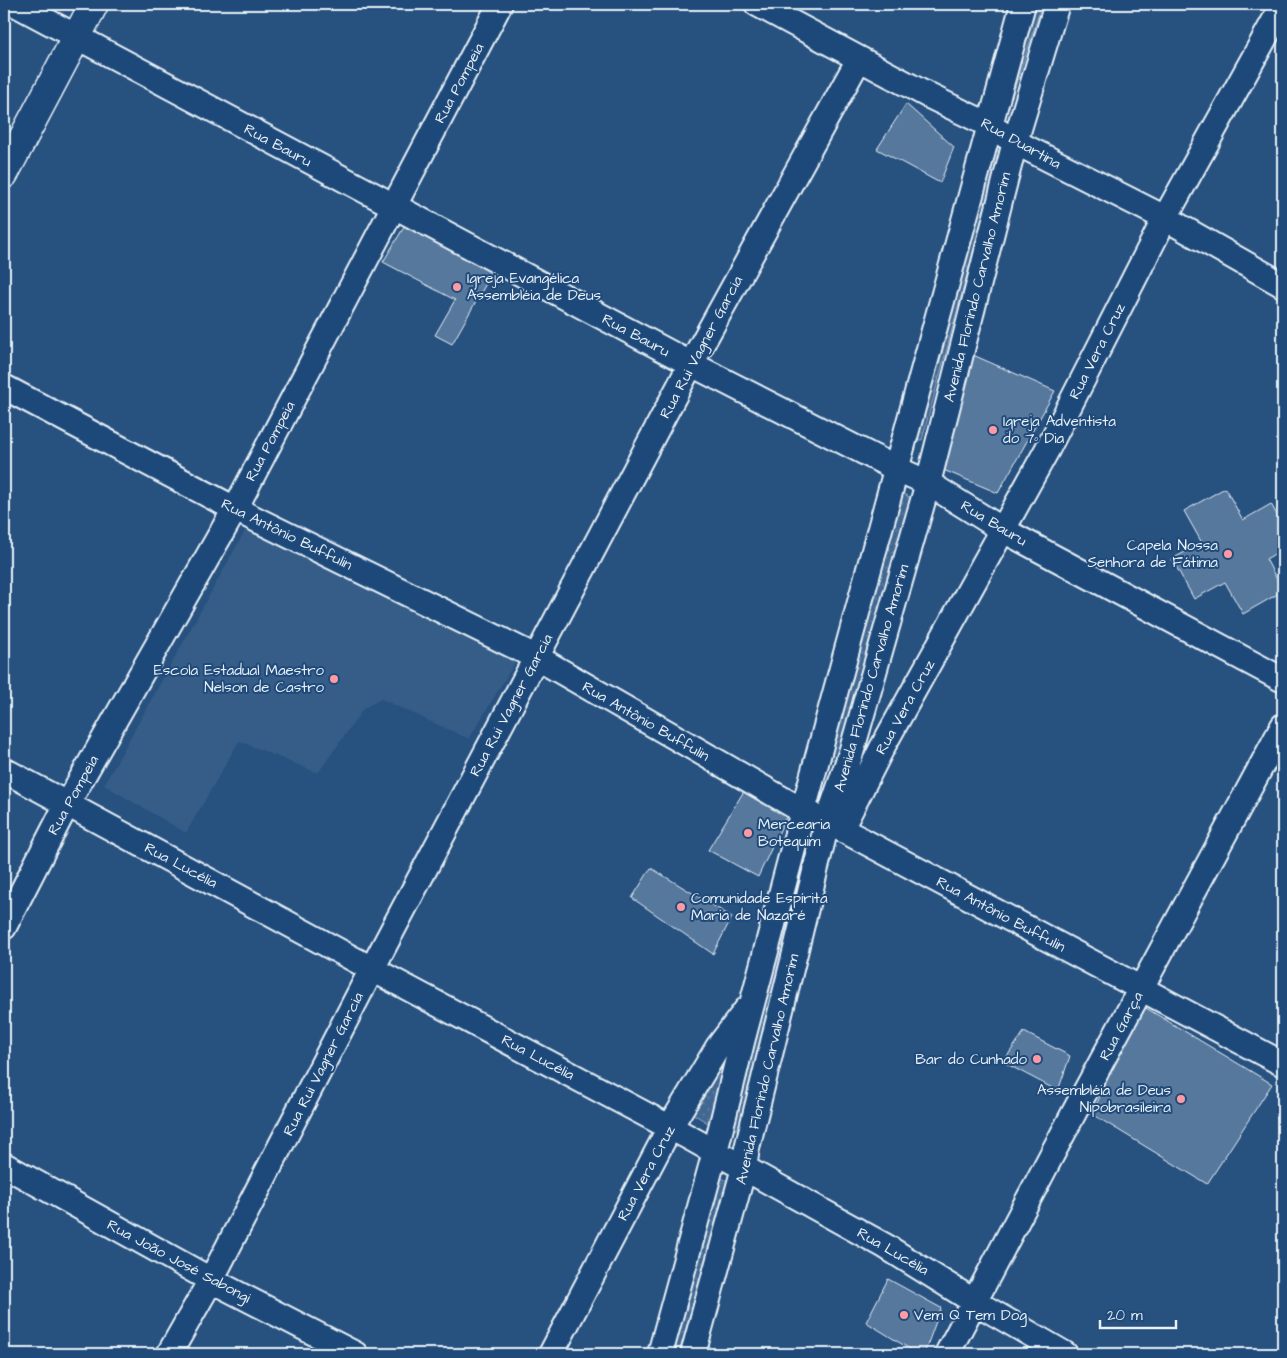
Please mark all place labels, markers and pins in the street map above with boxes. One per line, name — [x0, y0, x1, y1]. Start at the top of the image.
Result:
place label: Igreja Evangélica Assembléia de Deus — [467, 268, 602, 306]
marker: Igreja Evangélica Assembléia de Deus — [451, 281, 463, 293]
place label: Igreja Adventista do 7º Dia — [1003, 411, 1116, 449]
marker: Igreja Adventista do 7º Dia — [987, 424, 999, 436]
place label: Capela Nossa Senhora de Fátima — [1087, 535, 1218, 573]
marker: Capela Nossa Senhora de Fátima — [1222, 548, 1234, 560]
place label: Escola Estadual Maestro Nelson de Castro — [154, 660, 325, 698]
marker: Escola Estadual Maestro Nelson de Castro — [328, 673, 340, 685]
place label: Mercearia Botequim — [758, 814, 831, 852]
marker: Mercearia Botequim — [742, 827, 754, 839]
place label: Comunidade Espírita Maria de Nazaré — [691, 888, 828, 926]
marker: Comunidade Espírita Maria de Nazaré — [675, 901, 687, 913]
place label: Bar do Cunhado — [915, 1049, 1028, 1070]
marker: Bar do Cunhado — [1031, 1053, 1043, 1065]
place label: Assembléia de Deus Nipobrasileira — [1037, 1080, 1171, 1118]
marker: Assembléia de Deus Nipobrasileira — [1175, 1093, 1187, 1105]
place label: Vem Q Tem Dog — [914, 1305, 1027, 1327]
marker: Vem Q Tem Dog — [898, 1309, 910, 1321]

